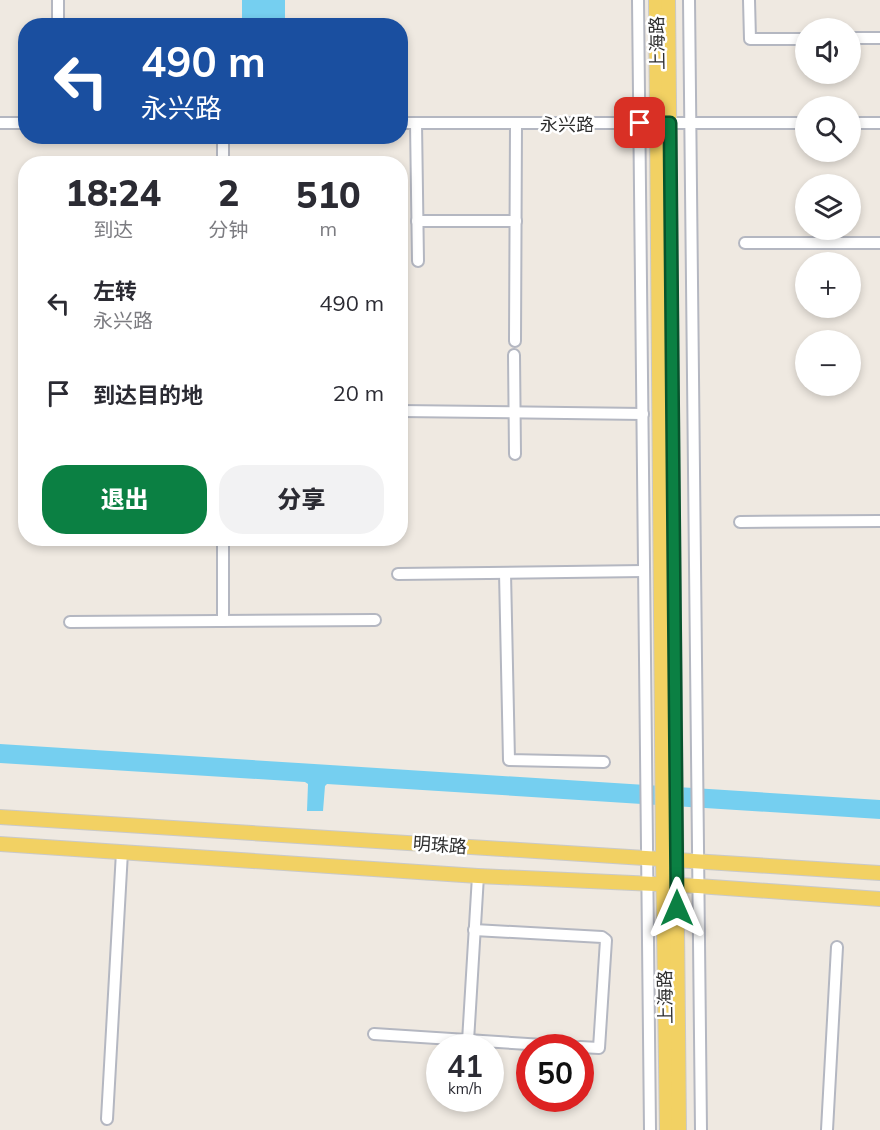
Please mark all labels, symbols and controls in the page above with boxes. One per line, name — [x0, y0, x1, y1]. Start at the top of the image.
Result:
street label: 上海路 — [645, 16, 669, 70]
map controls — [795, 18, 861, 396]
button: sound — [795, 18, 861, 84]
text: 490 m — [141, 35, 266, 88]
icon: left — [42, 42, 120, 120]
text: 永兴路 — [141, 91, 222, 125]
button: search — [795, 96, 861, 162]
pin — [614, 97, 665, 148]
icon: arrive — [623, 106, 656, 139]
street label: 永兴路 — [540, 113, 594, 136]
text: 18:24 — [65, 170, 161, 215]
text: 2 — [218, 170, 239, 215]
text: 510 — [296, 172, 361, 217]
button: layers — [795, 174, 861, 240]
text: m — [319, 216, 337, 241]
text: 到达 — [93, 217, 133, 242]
text: 分钟 — [208, 217, 248, 242]
button: + — [795, 252, 861, 318]
text: 左转 — [93, 277, 137, 305]
icon: left — [42, 287, 75, 320]
text: 490 m — [319, 289, 384, 317]
text: 永兴路 — [93, 308, 153, 333]
button: − — [795, 330, 861, 396]
icon: arrive — [42, 377, 75, 410]
text: 20 m — [333, 379, 384, 407]
text: 到达目的地 — [93, 381, 203, 409]
button: 退出 — [42, 465, 207, 534]
button: 分享 — [219, 465, 384, 534]
street label: 明珠路 — [412, 832, 468, 858]
position arrow — [645, 876, 709, 940]
street label: 上海路 — [653, 970, 677, 1024]
speed limit sign: 50 — [516, 1034, 594, 1112]
text: 41 — [447, 1047, 483, 1085]
text: km/h — [448, 1079, 482, 1098]

